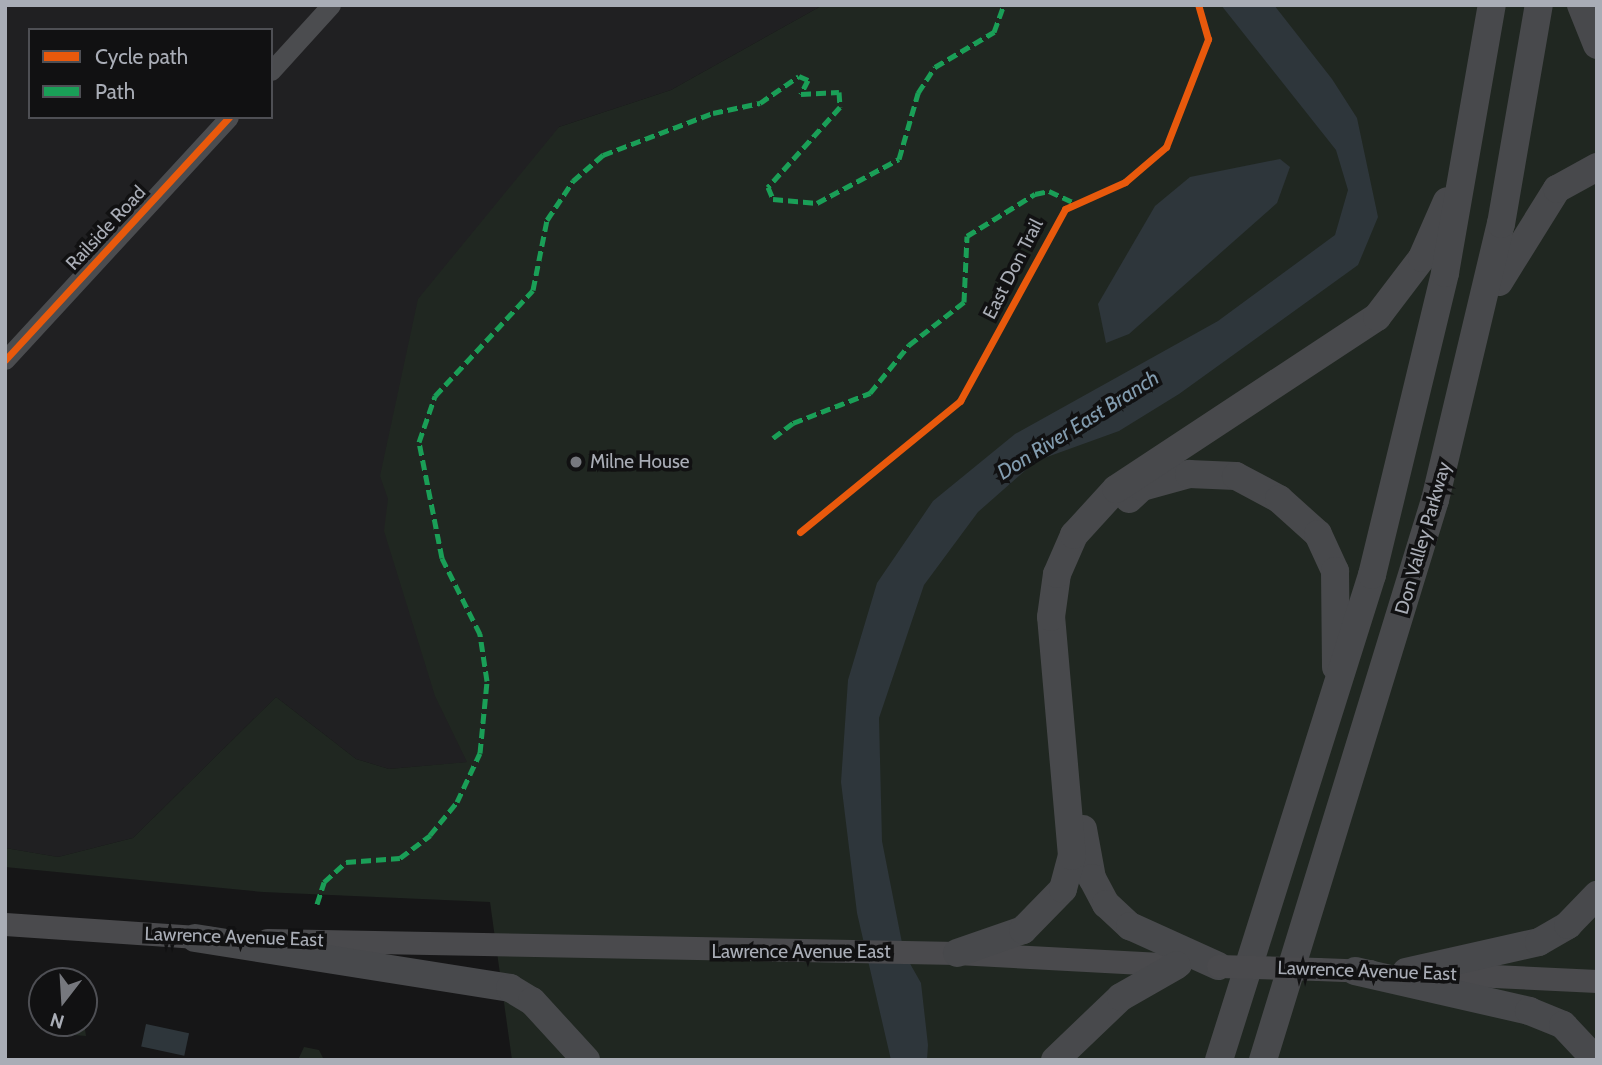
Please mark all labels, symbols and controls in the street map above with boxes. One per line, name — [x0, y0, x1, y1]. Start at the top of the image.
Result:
legend — [28, 28, 273, 119]
text: Cycle path — [95, 44, 188, 69]
text: Path — [95, 79, 135, 104]
street label: Railside Road — [61, 181, 151, 275]
street label: East Don Trail — [978, 215, 1048, 323]
water label: Don River East Branch — [992, 365, 1164, 485]
place label: Milne House — [590, 451, 690, 473]
marker: Milne House — [568, 454, 584, 470]
street label: Don Valley Parkway — [1390, 459, 1456, 617]
street label: Lawrence Avenue East — [144, 922, 324, 952]
street label: Lawrence Avenue East — [711, 941, 891, 963]
street label: Lawrence Avenue East — [1277, 956, 1457, 986]
north arrow — [28, 967, 98, 1037]
text: N — [48, 1008, 67, 1034]

